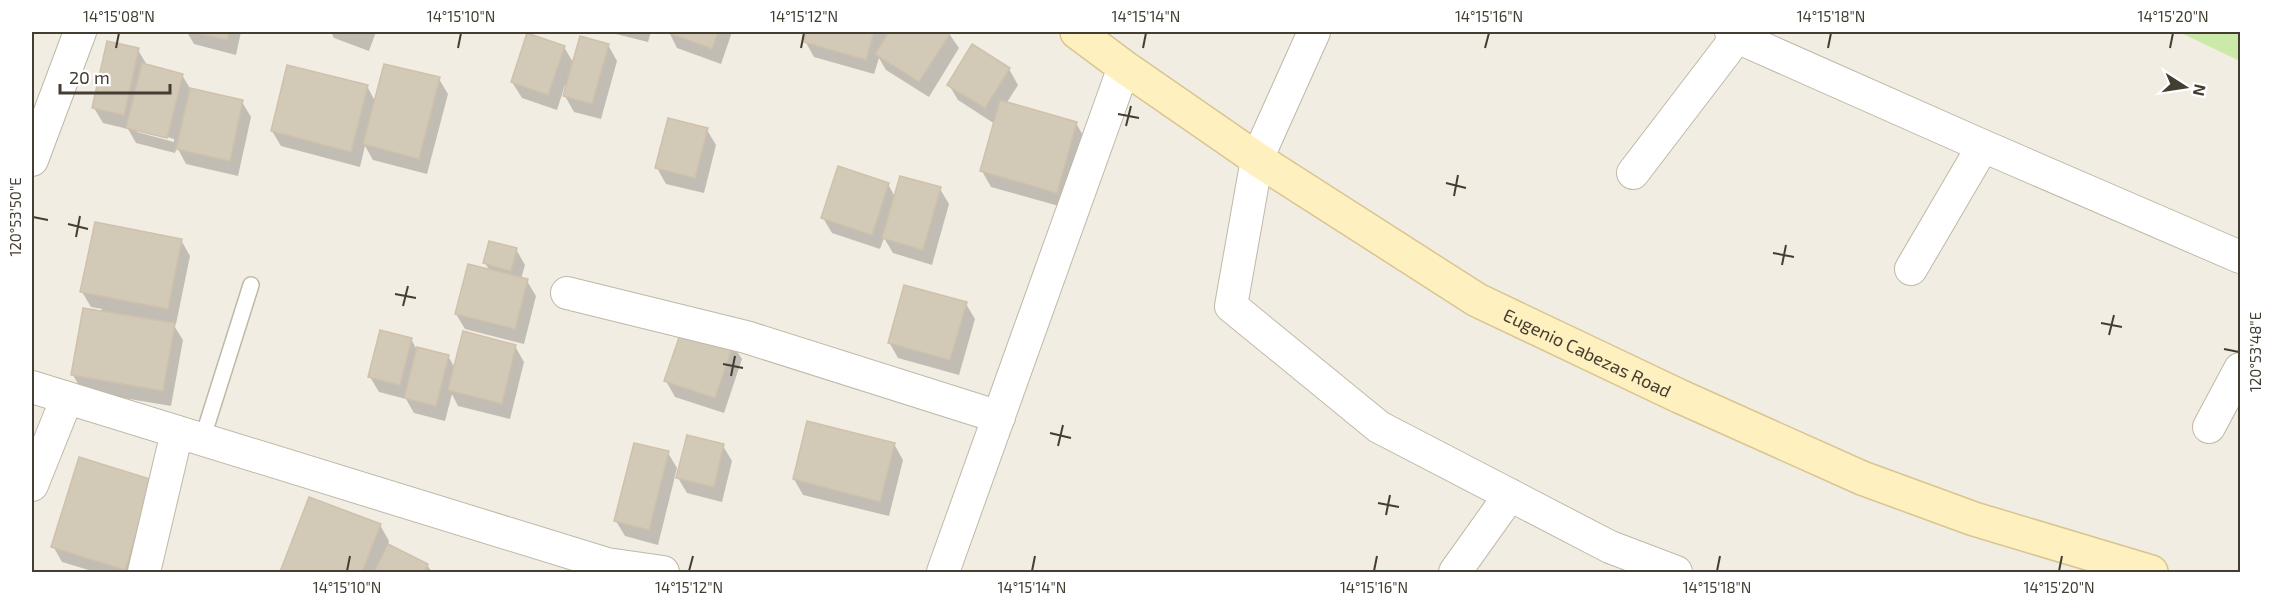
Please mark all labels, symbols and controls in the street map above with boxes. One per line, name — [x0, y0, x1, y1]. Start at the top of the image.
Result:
text: 14°15'08"N — [83, 7, 155, 25]
text: 14°15'10"N — [427, 7, 495, 25]
text: 14°15'12"N — [770, 7, 838, 25]
text: 14°15'14"N — [1112, 7, 1180, 25]
text: 14°15'16"N — [1455, 7, 1523, 25]
text: 14°15'18"N — [1797, 7, 1865, 25]
text: 14°15'20"N — [2137, 7, 2209, 25]
scale bar — [60, 57, 170, 95]
north arrow — [2155, 57, 2215, 117]
text: 20 m — [69, 66, 110, 88]
text: N — [2190, 83, 2211, 98]
text: 120°53'50"E — [6, 177, 24, 257]
street label: Eugenio Cabezas Road — [1500, 303, 1675, 402]
text: 120°53'48"E — [2246, 312, 2264, 392]
text: 14°15'10"N — [313, 578, 381, 596]
text: 14°15'12"N — [655, 578, 723, 596]
text: 14°15'14"N — [998, 578, 1066, 596]
text: 14°15'16"N — [1340, 578, 1408, 596]
text: 14°15'18"N — [1683, 578, 1751, 596]
text: 14°15'20"N — [2023, 578, 2095, 596]

